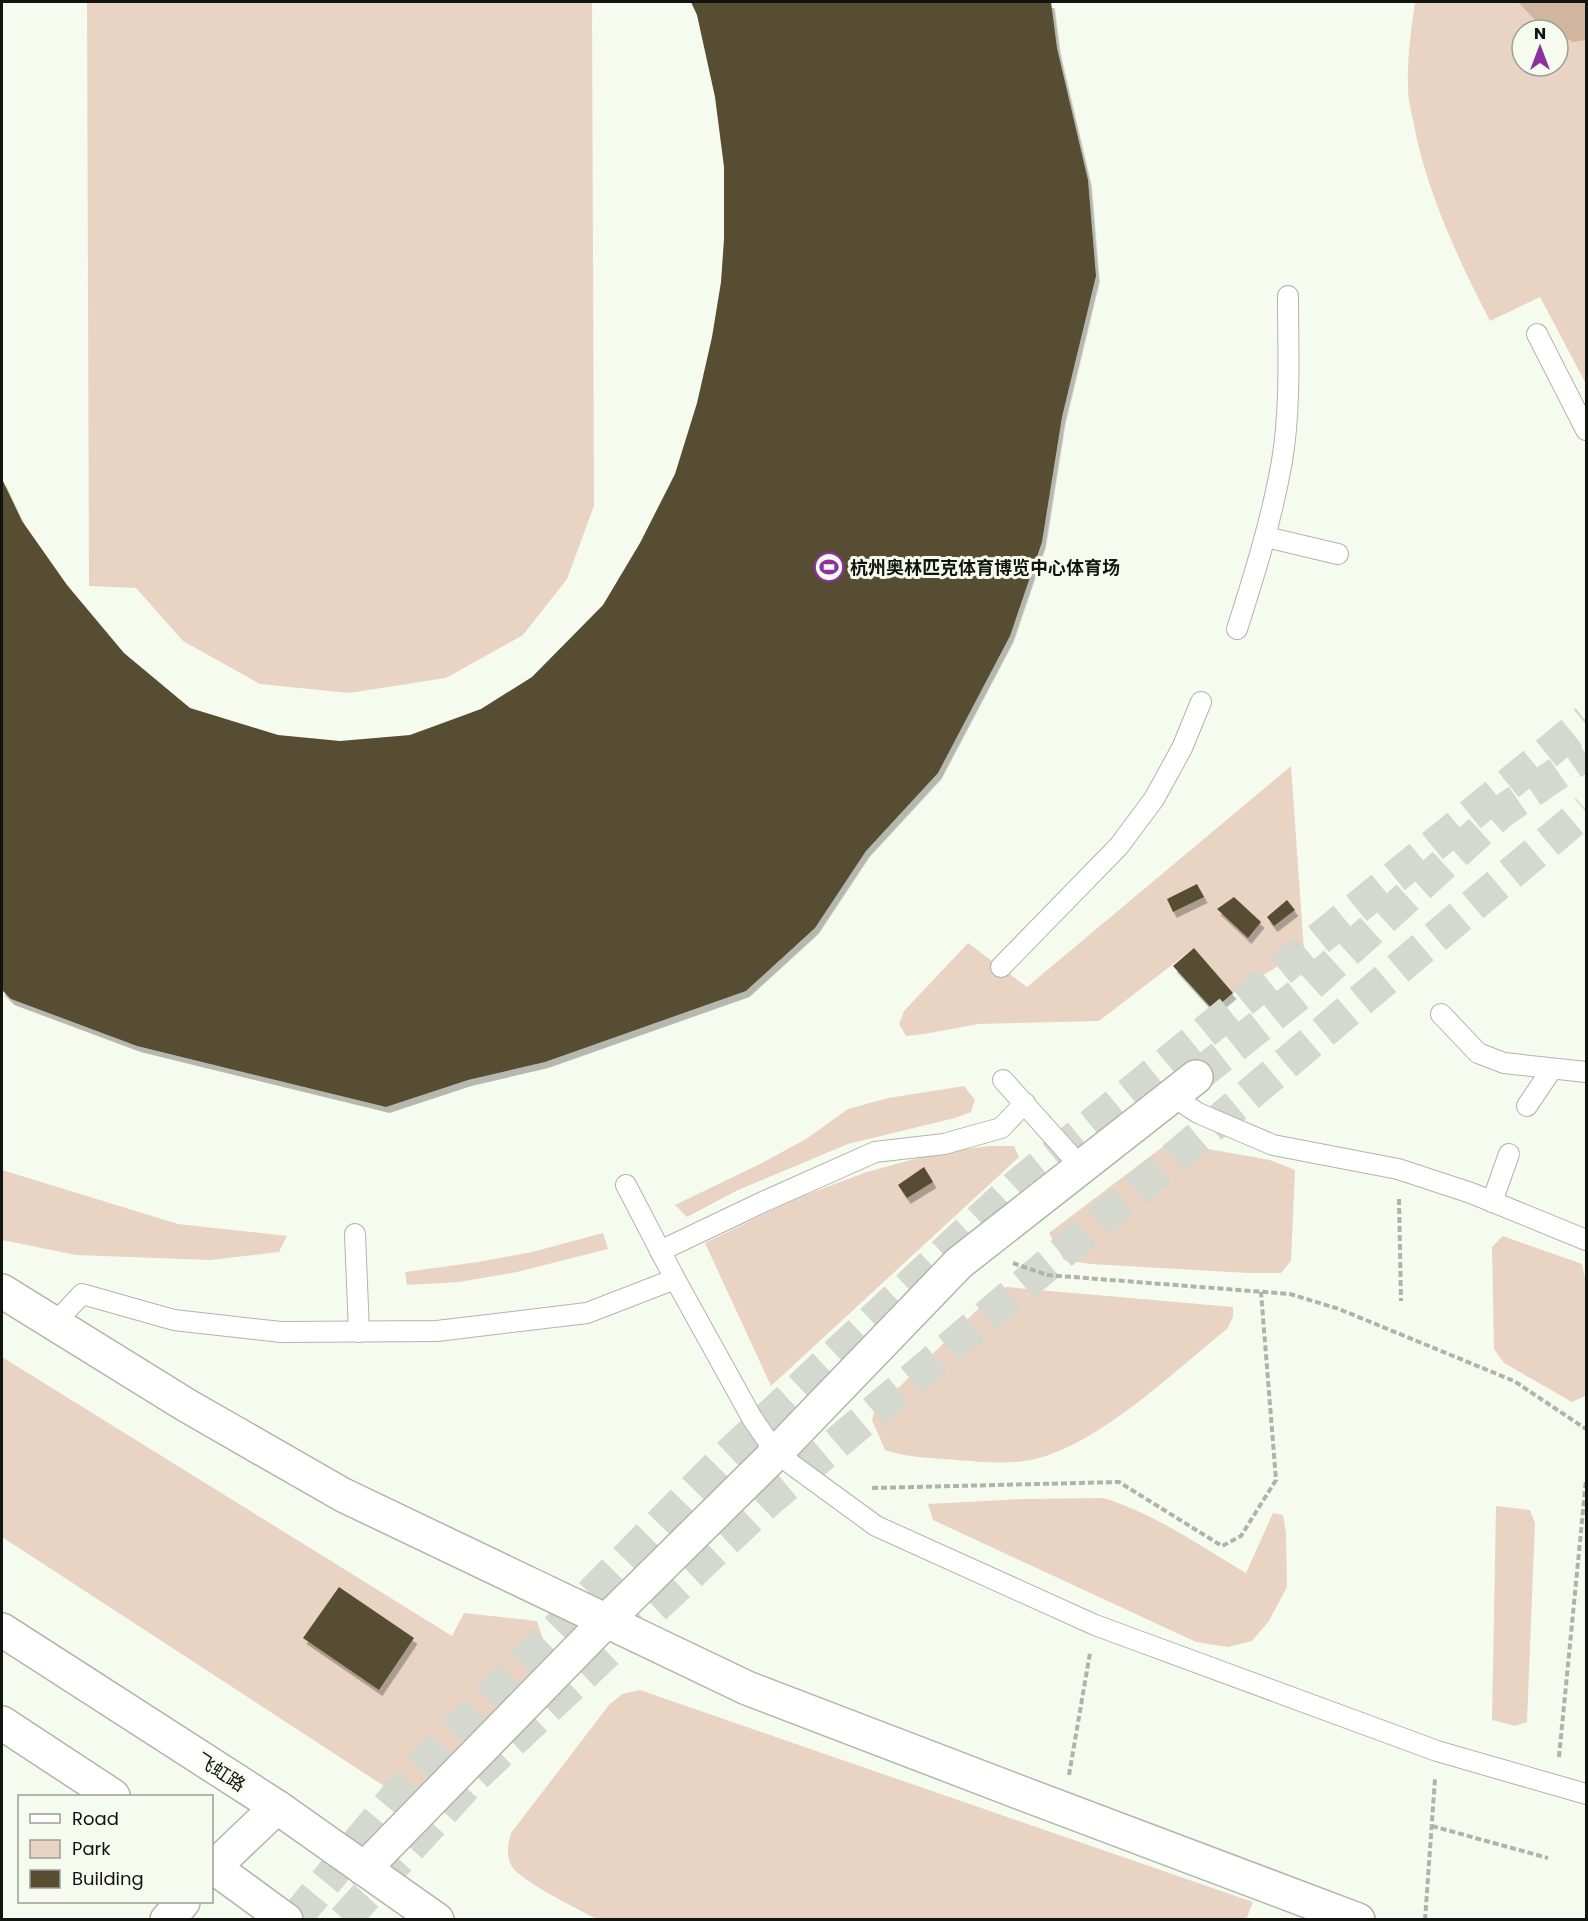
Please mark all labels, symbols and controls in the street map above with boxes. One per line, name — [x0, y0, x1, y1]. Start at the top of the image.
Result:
north arrow — [1510, 18, 1570, 78]
text: N — [1534, 22, 1546, 45]
sports icon: 杭州奥林匹克体育博览中心体育场 — [813, 551, 845, 583]
place label: 杭州奥林匹克体育博览中心体育场 — [850, 555, 1120, 580]
street label: 飞虹路 — [192, 1747, 250, 1797]
legend — [18, 1795, 213, 1903]
text: Road — [72, 1806, 119, 1831]
text: Park — [72, 1836, 111, 1861]
text: Building — [72, 1866, 144, 1891]

